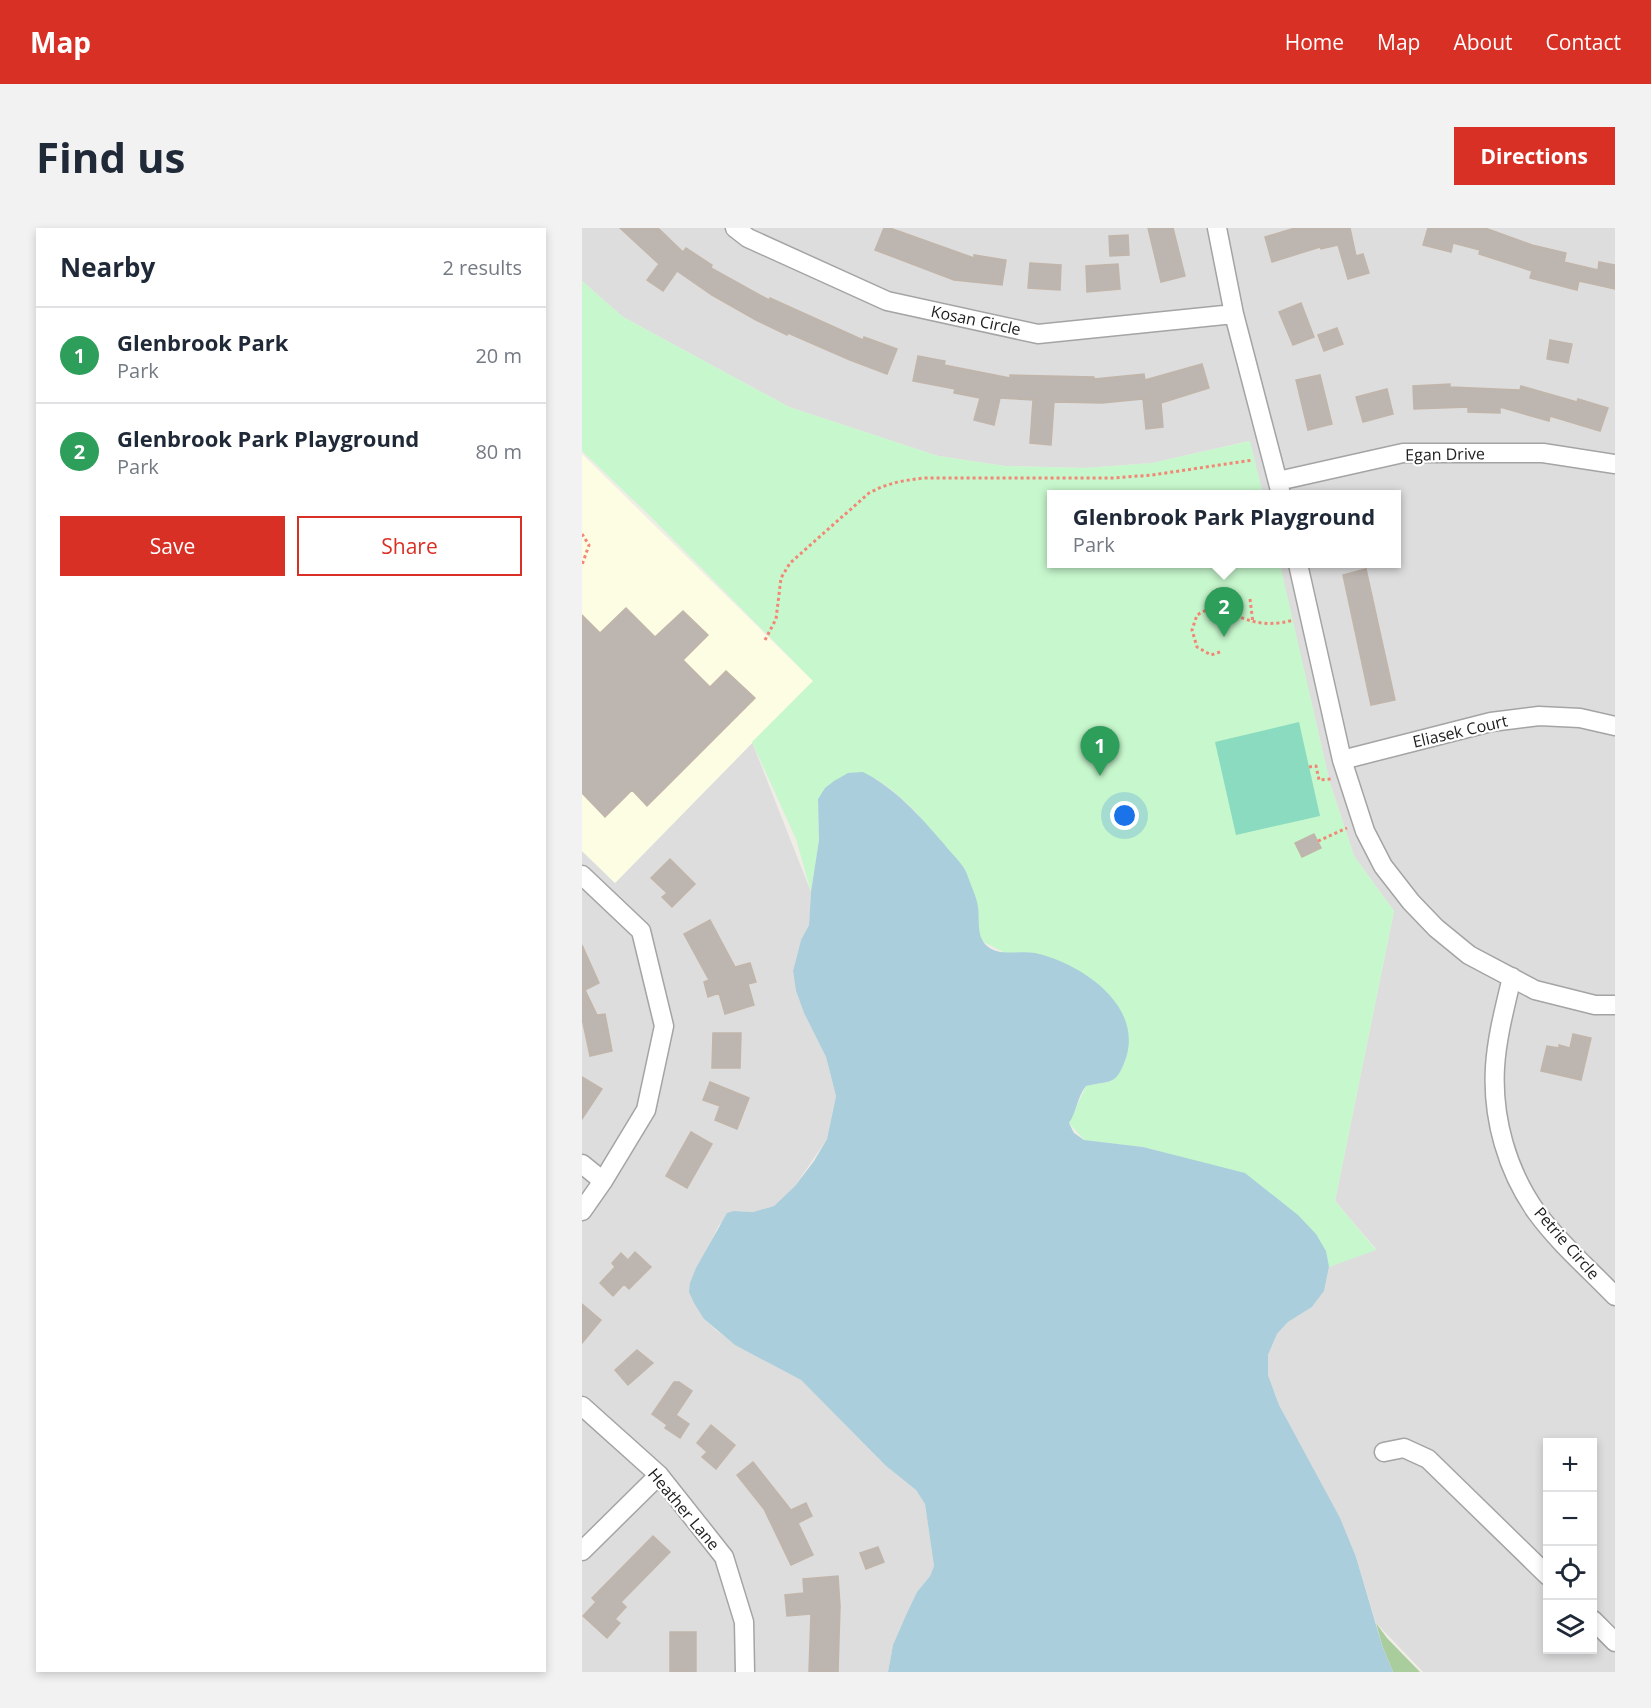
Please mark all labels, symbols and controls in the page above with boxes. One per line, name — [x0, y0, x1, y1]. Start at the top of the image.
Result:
text: Map — [30, 23, 91, 61]
text: Home — [1285, 28, 1344, 56]
text: Map — [1377, 28, 1420, 56]
text: About — [1453, 28, 1513, 56]
text: Contact — [1546, 28, 1621, 56]
button: Directions — [1454, 127, 1615, 185]
text: Find us — [36, 128, 185, 185]
text: Nearby — [60, 249, 155, 285]
text: 2 results — [442, 254, 522, 281]
street label: Kosan Circle — [929, 300, 1023, 340]
text: Glenbrook Park — [117, 327, 288, 357]
text: 1 — [74, 342, 85, 369]
text: 20 m — [475, 342, 522, 369]
text: Park — [117, 357, 159, 384]
text: Glenbrook Park Playground — [117, 423, 419, 453]
text: 2 — [74, 438, 85, 465]
text: 80 m — [475, 438, 522, 465]
street label: Egan Drive — [1405, 442, 1485, 466]
text: Park — [117, 453, 159, 480]
popup — [1047, 490, 1401, 568]
text: Glenbrook Park Playground — [1073, 501, 1375, 531]
button: Save — [60, 516, 285, 576]
button: Share — [297, 516, 522, 576]
text: Park — [1073, 531, 1115, 558]
pin: 2 — [1204, 588, 1244, 637]
street label: Eliasek Court — [1410, 709, 1510, 753]
pin: 1 — [1080, 726, 1120, 776]
your location — [1110, 801, 1139, 830]
street label: Petrie Circle — [1529, 1202, 1605, 1284]
map controls — [1543, 1438, 1597, 1654]
button: + — [1543, 1438, 1597, 1492]
street label: Heather Lane — [643, 1463, 725, 1555]
button: − — [1543, 1492, 1597, 1546]
button: locate — [1543, 1546, 1597, 1600]
button: layers — [1543, 1600, 1597, 1654]

